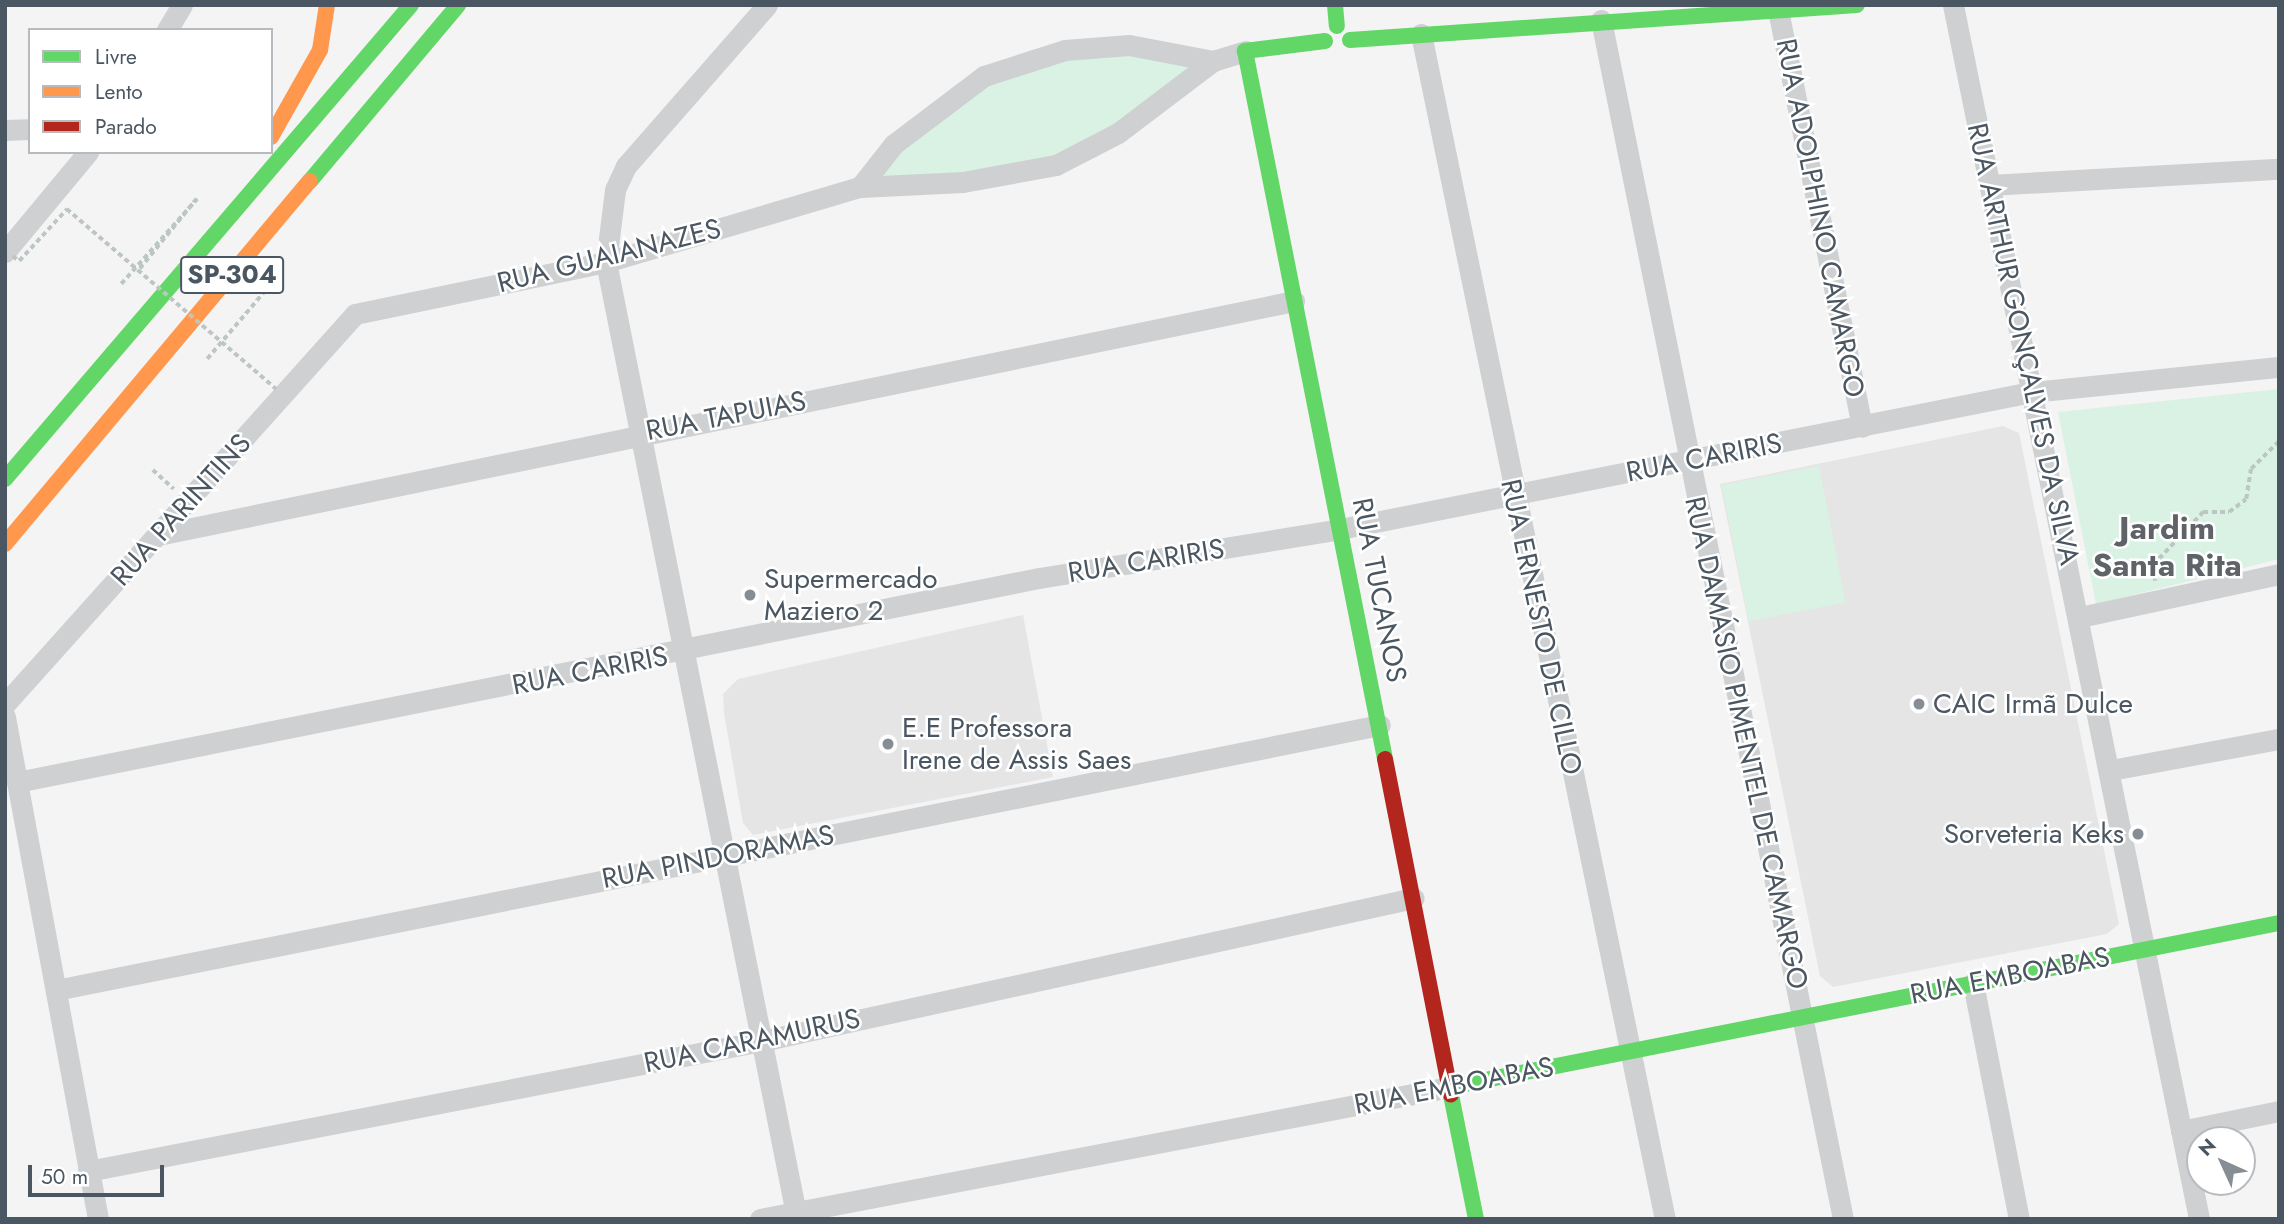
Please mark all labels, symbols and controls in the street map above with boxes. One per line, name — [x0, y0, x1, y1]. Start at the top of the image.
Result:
legend — [28, 28, 273, 154]
street label: RUA ADOLPHINO CAMARGO — [1769, 36, 1871, 400]
text: Livre — [95, 42, 137, 72]
text: Lento — [95, 77, 143, 107]
text: Parado — [95, 112, 157, 142]
street label: RUA ARTHUR GONÇALVES DA SILVA — [1960, 120, 2086, 568]
street label: RUA GUAIANAZES — [494, 212, 724, 300]
road number: SP-304 — [180, 252, 284, 298]
street label: RUA TAPUIAS — [643, 384, 809, 448]
street label: RUA CARIRIS — [1623, 426, 1785, 490]
street label: RUA PARINTINS — [104, 427, 258, 593]
street label: RUA ERNESTO DE CILLO — [1493, 476, 1589, 778]
street label: RUA DAMÁSIO PIMENTEL DE CAMARGO — [1677, 494, 1815, 992]
street label: RUA TUCANOS — [1345, 495, 1413, 685]
district label: Jardim Santa Rita — [2092, 510, 2242, 585]
street label: RUA CARIRIS — [1065, 532, 1227, 590]
place label: Supermercado Maziero 2 — [764, 562, 938, 628]
marker: Supermercado Maziero 2 — [742, 587, 758, 603]
street label: RUA CARIRIS — [509, 639, 671, 703]
place label: CAIC Irmã Dulce — [1933, 687, 2133, 721]
marker: CAIC Irmã Dulce — [1911, 696, 1927, 712]
place label: E.E Professora Irene de Assis Saes — [902, 711, 1131, 777]
marker: E.E Professora Irene de Assis Saes — [880, 736, 896, 752]
place label: Sorveteria Keks — [1944, 817, 2124, 851]
street label: RUA PINDORAMAS — [599, 818, 837, 896]
marker: Sorveteria Keks — [2130, 826, 2146, 842]
street label: RUA EMBOABAS — [1907, 940, 2113, 1012]
street label: RUA CARAMURUS — [641, 1002, 863, 1080]
street label: RUA EMBOABAS — [1351, 1050, 1557, 1122]
north arrow — [2186, 1126, 2256, 1196]
text: N — [2192, 1132, 2222, 1162]
scale bar — [32, 1150, 168, 1194]
text: 50 m — [41, 1162, 88, 1192]

